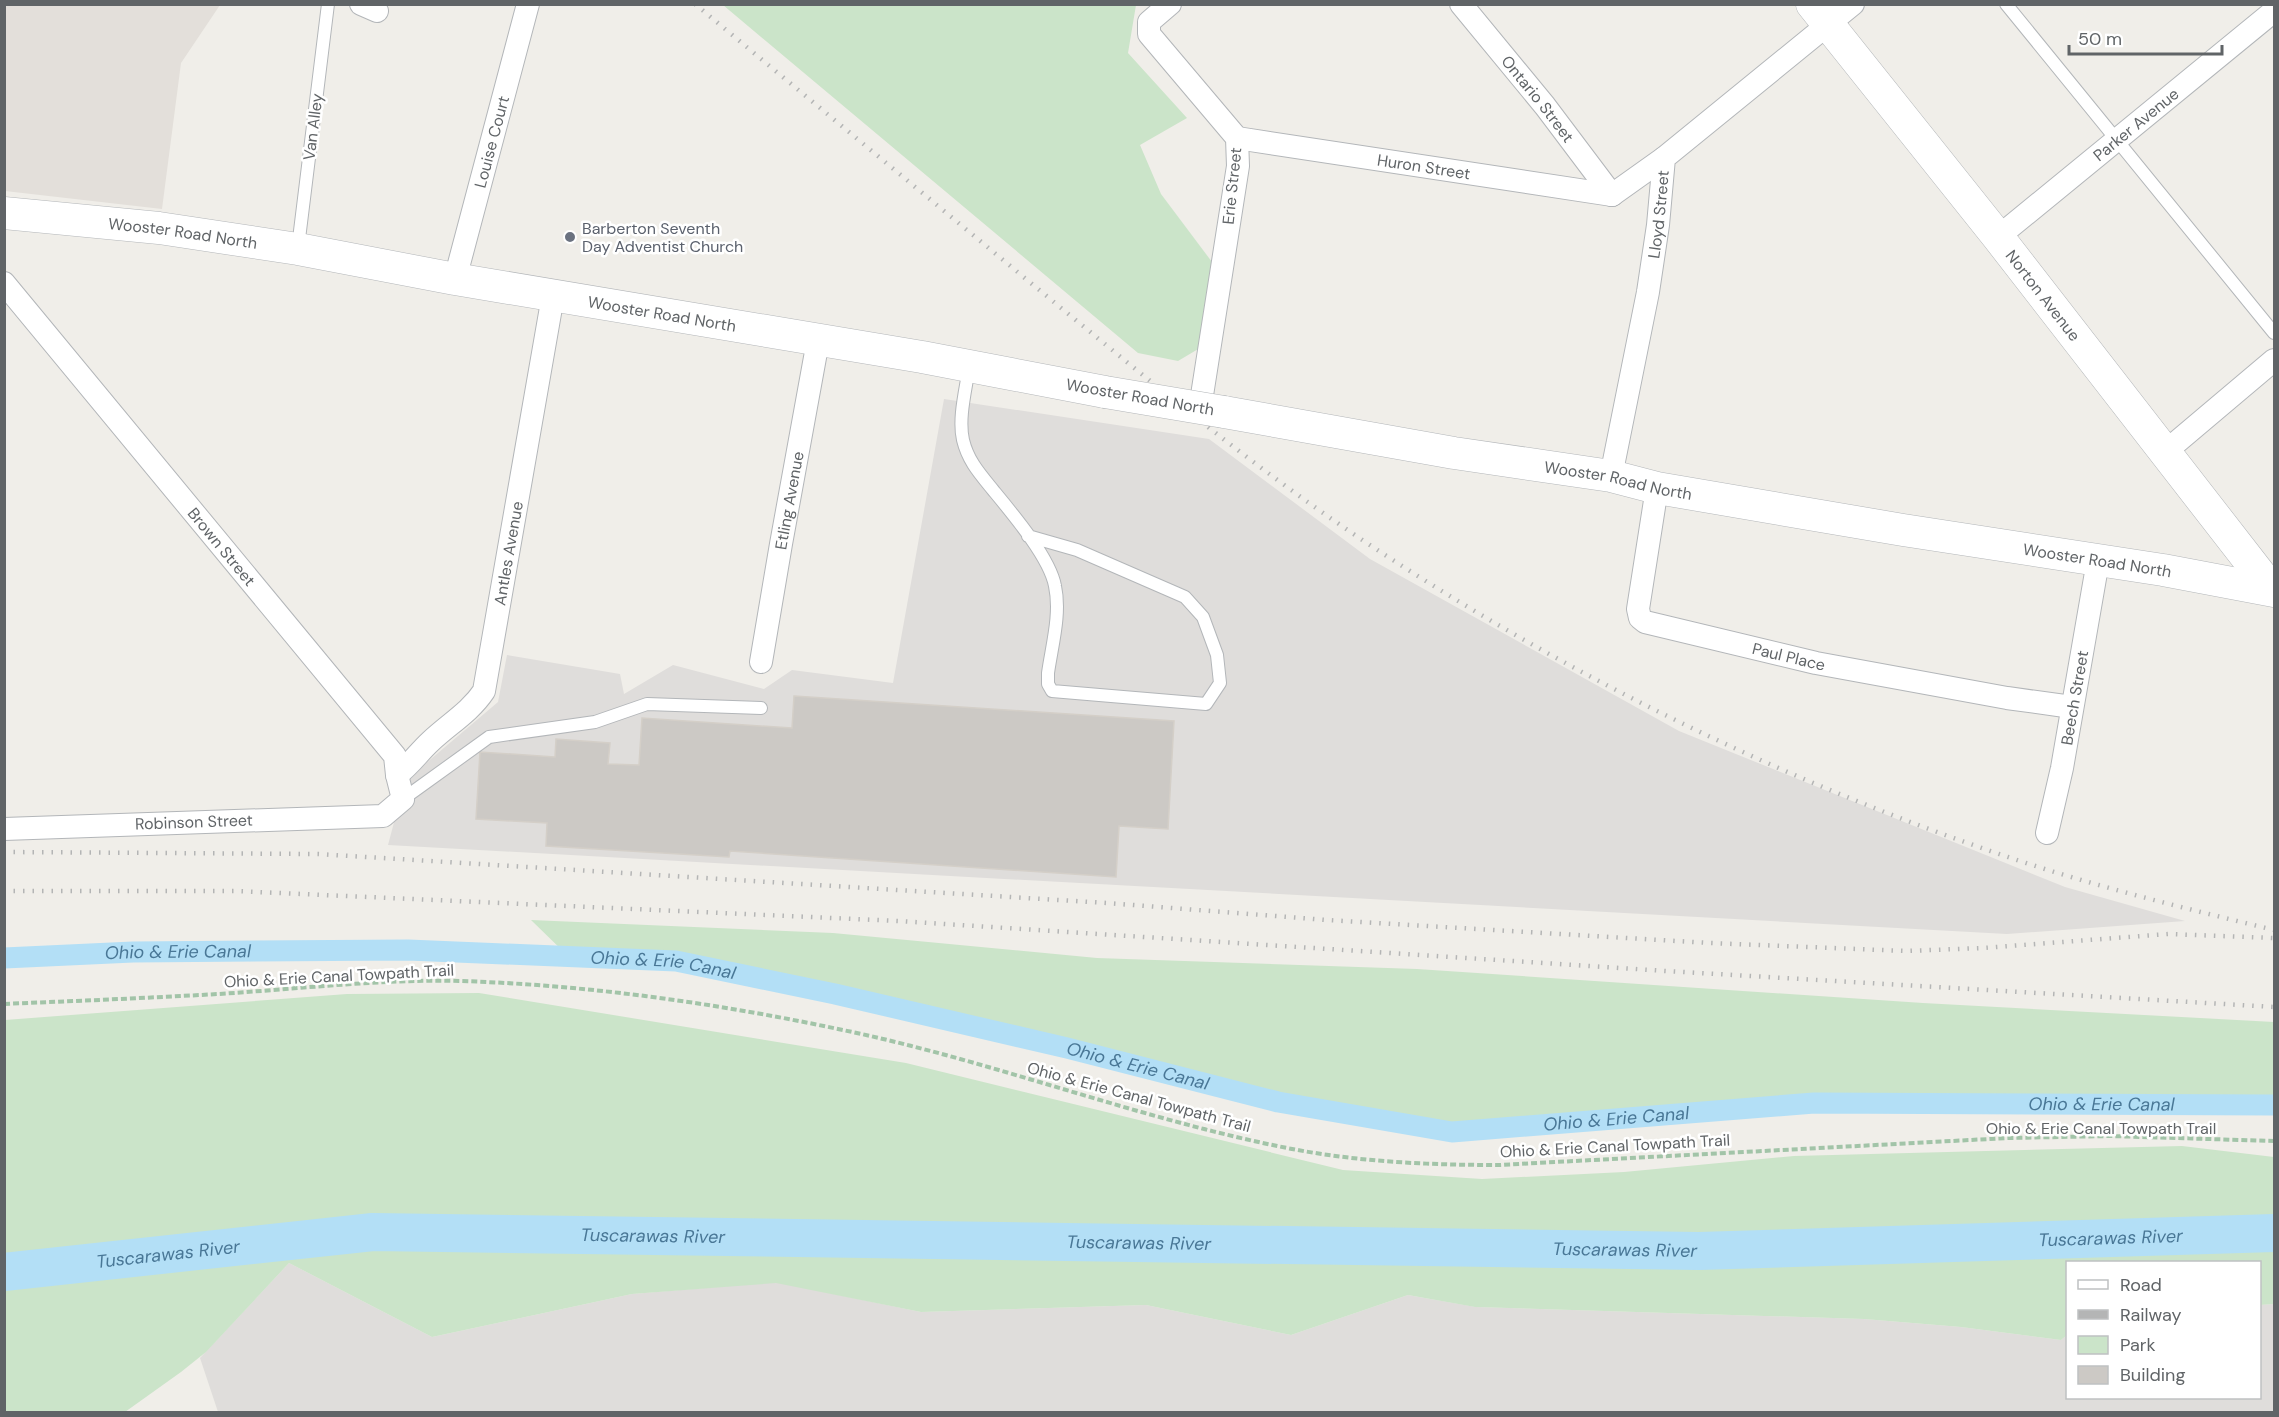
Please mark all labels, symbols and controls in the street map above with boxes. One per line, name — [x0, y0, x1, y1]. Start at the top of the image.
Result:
scale bar — [2069, 18, 2222, 56]
text: 50 m — [2078, 27, 2122, 51]
street label: Ontario Street — [1497, 51, 1579, 146]
street label: Parker Avenue — [2089, 83, 2183, 166]
street label: Van Alley — [298, 92, 328, 162]
street label: Louise Court — [469, 93, 514, 190]
street label: Erie Street — [1218, 146, 1246, 226]
street label: Huron Street — [1376, 149, 1472, 184]
street label: Lloyd Street — [1643, 169, 1673, 260]
street label: Wooster Road North — [107, 213, 259, 253]
place label: Barberton Seventh Day Adventist Church — [582, 218, 743, 257]
marker: Barberton Seventh Day Adventist Church — [563, 230, 577, 244]
street label: Norton Avenue — [2001, 246, 2085, 345]
street label: Wooster Road North — [586, 291, 738, 336]
street label: Wooster Road North — [1064, 374, 1216, 420]
street label: Etling Avenue — [770, 450, 808, 551]
street label: Wooster Road North — [1543, 456, 1694, 504]
street label: Antles Avenue — [489, 500, 527, 607]
street label: Brown Street — [183, 503, 260, 590]
street label: Wooster Road North — [2021, 538, 2173, 582]
street label: Paul Place — [1750, 638, 1827, 675]
street label: Beech Street — [2056, 649, 2093, 747]
street label: Robinson Street — [135, 809, 253, 835]
water label: Ohio & Erie Canal — [104, 939, 252, 965]
water label: Ohio & Erie Canal — [590, 946, 739, 985]
street label: Ohio & Erie Canal Towpath Trail — [223, 959, 455, 993]
water label: Ohio & Erie Canal — [1064, 1036, 1213, 1096]
street label: Ohio & Erie Canal Towpath Trail — [1025, 1057, 1253, 1137]
water label: Ohio & Erie Canal — [2028, 1092, 2176, 1117]
water label: Ohio & Erie Canal — [1542, 1101, 1691, 1137]
street label: Ohio & Erie Canal Towpath Trail — [1986, 1118, 2216, 1139]
street label: Ohio & Erie Canal Towpath Trail — [1499, 1129, 1731, 1163]
water label: Tuscarawas River — [580, 1223, 726, 1249]
water label: Tuscarawas River — [2038, 1224, 2184, 1252]
water label: Tuscarawas River — [1066, 1230, 1212, 1256]
water label: Tuscarawas River — [95, 1234, 242, 1274]
water label: Tuscarawas River — [1552, 1237, 1698, 1263]
legend — [2066, 1261, 2261, 1399]
text: Road — [2120, 1273, 2162, 1297]
text: Railway — [2120, 1303, 2182, 1327]
text: Park — [2120, 1333, 2156, 1357]
text: Building — [2120, 1363, 2185, 1387]

